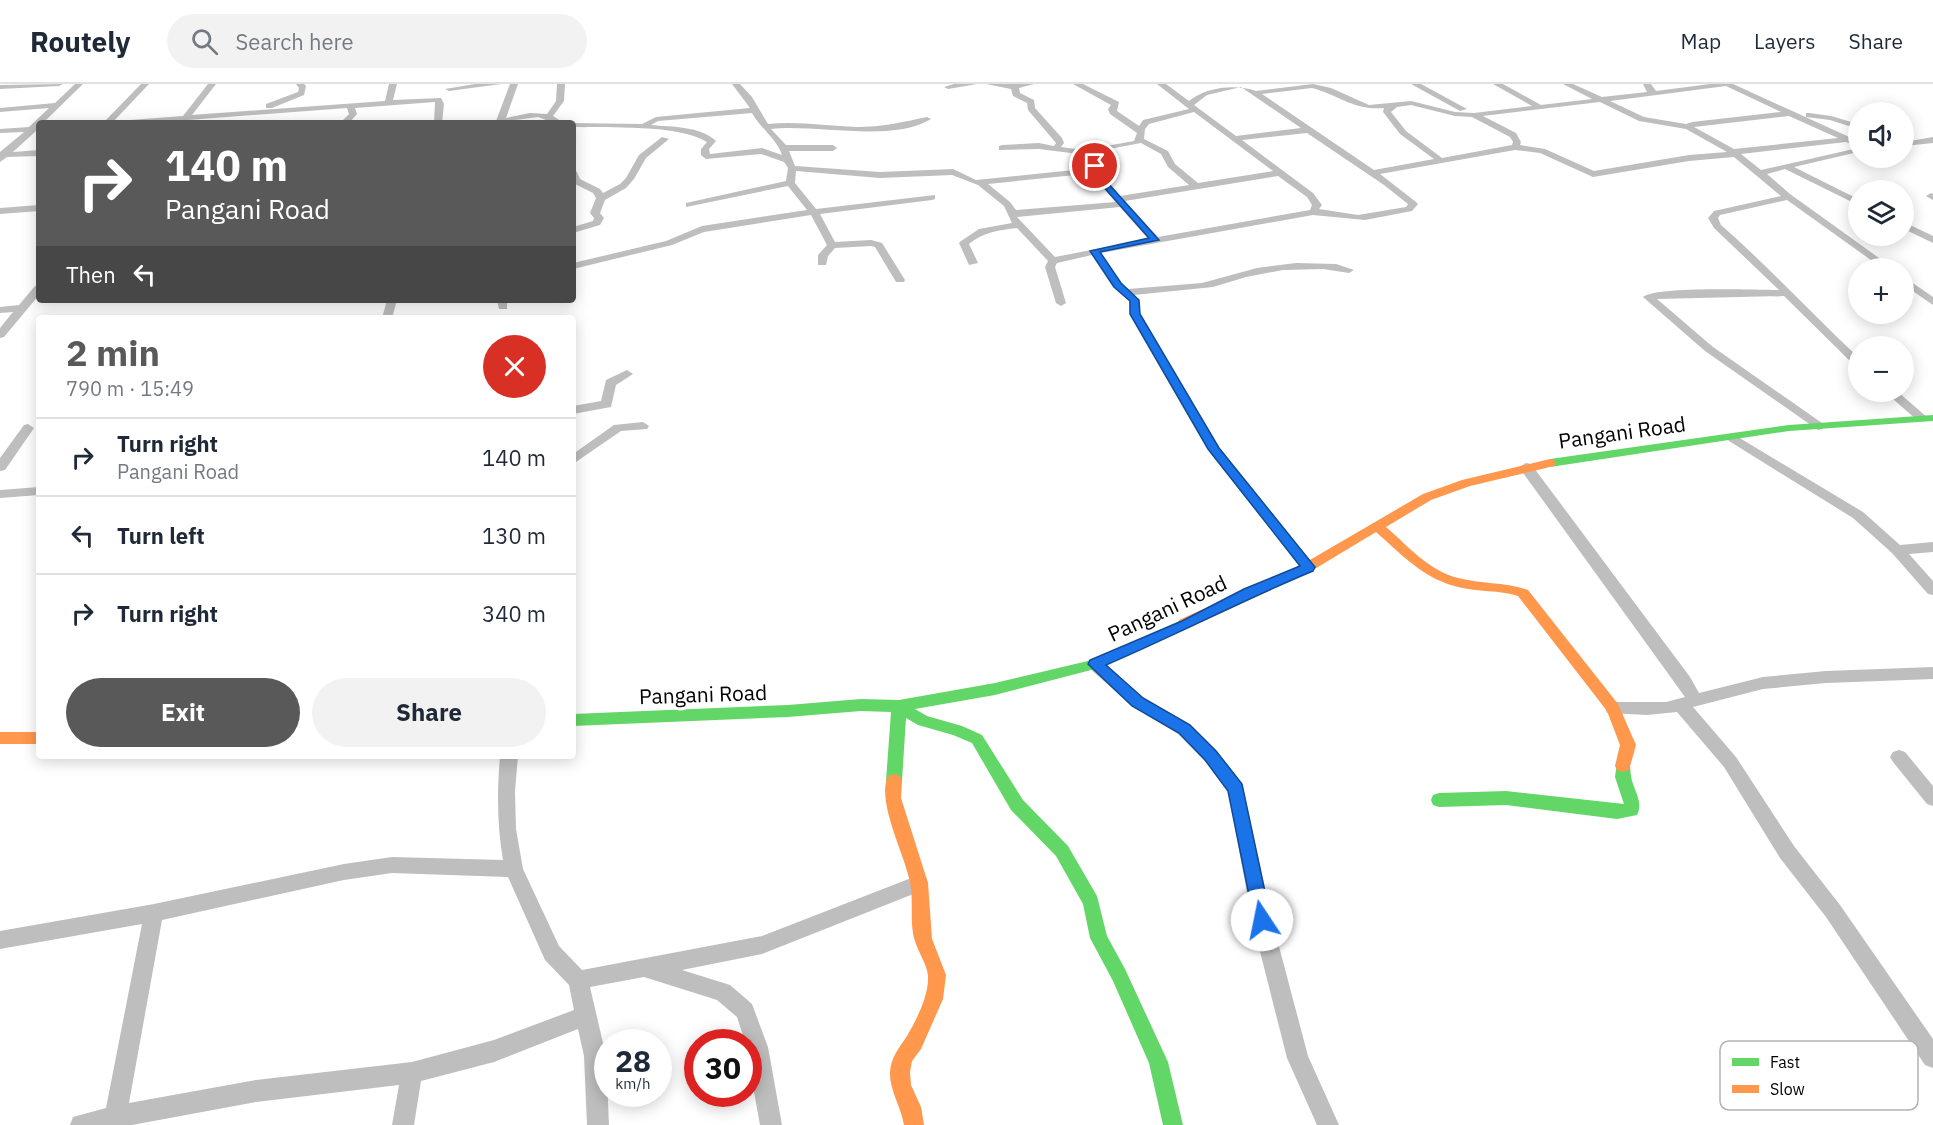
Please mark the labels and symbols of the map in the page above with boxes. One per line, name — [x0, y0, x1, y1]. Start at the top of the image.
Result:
pin — [1069, 140, 1120, 191]
street label: Pangani Road — [1557, 409, 1687, 455]
street label: Pangani Road — [1103, 568, 1231, 648]
street label: Pangani Road — [638, 678, 768, 710]
position arrow — [1230, 888, 1294, 952]
speed limit sign: 30 — [684, 1029, 762, 1107]
legend — [1720, 1041, 1918, 1110]
text: Fast — [1770, 1052, 1800, 1072]
text: Slow — [1770, 1079, 1805, 1099]

